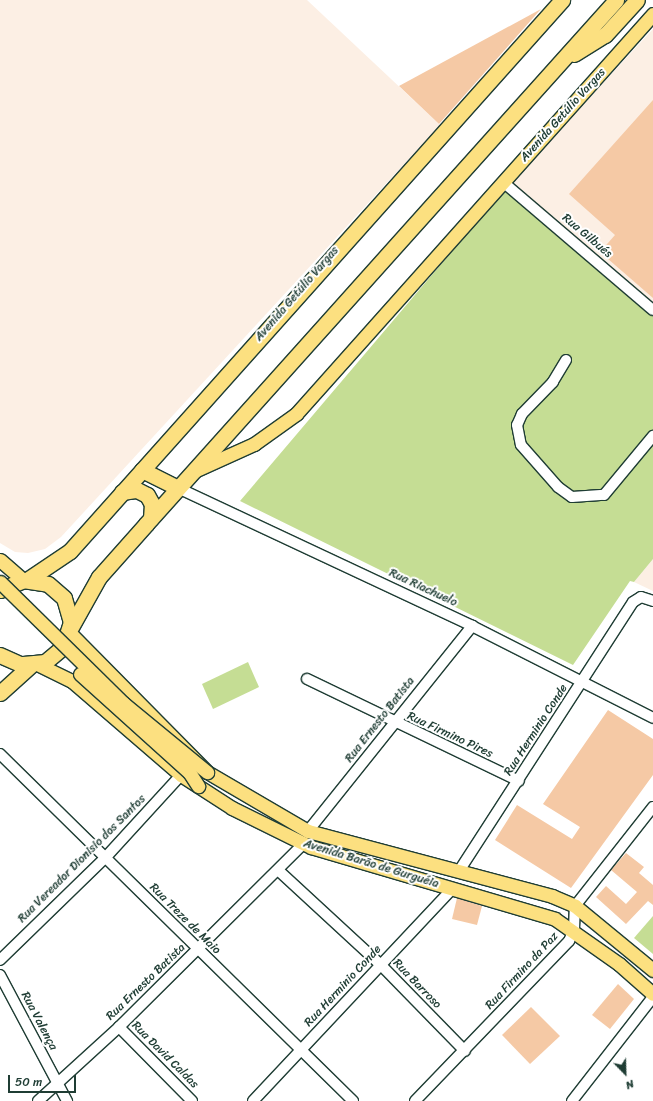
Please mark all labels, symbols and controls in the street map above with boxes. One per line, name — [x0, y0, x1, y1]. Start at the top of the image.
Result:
street label: Avenida Getúlio Vargas — [517, 66, 609, 164]
street label: Rua Gilbués — [559, 211, 615, 261]
street label: Avenida Getúlio Vargas — [252, 244, 342, 344]
street label: Rua Riachuelo — [386, 566, 460, 610]
street label: Rua Ernesto Batista — [342, 674, 418, 766]
street label: Rua Herminio Conde — [501, 681, 571, 779]
street label: Rua Firmino Pires — [405, 709, 495, 761]
street label: Rua Vereador Dionisio dos Santos — [15, 792, 149, 926]
street label: Avenida Barão de Gurguéia — [301, 836, 441, 892]
street label: Rua Treze de Maio — [146, 880, 224, 958]
street label: Rua Firmino da Paz — [483, 929, 561, 1013]
street label: Rua Ernesto Batista — [103, 940, 189, 1024]
street label: Rua Herminio Conde — [301, 942, 385, 1030]
street label: Rua Barroso — [390, 956, 444, 1012]
street label: Rua Valença — [18, 990, 60, 1052]
street label: Rua David Caldas — [129, 1019, 201, 1091]
north arrow — [605, 1053, 645, 1093]
scale bar — [10, 1067, 78, 1093]
text: 50 m — [15, 1071, 42, 1093]
text: N — [623, 1074, 637, 1095]

